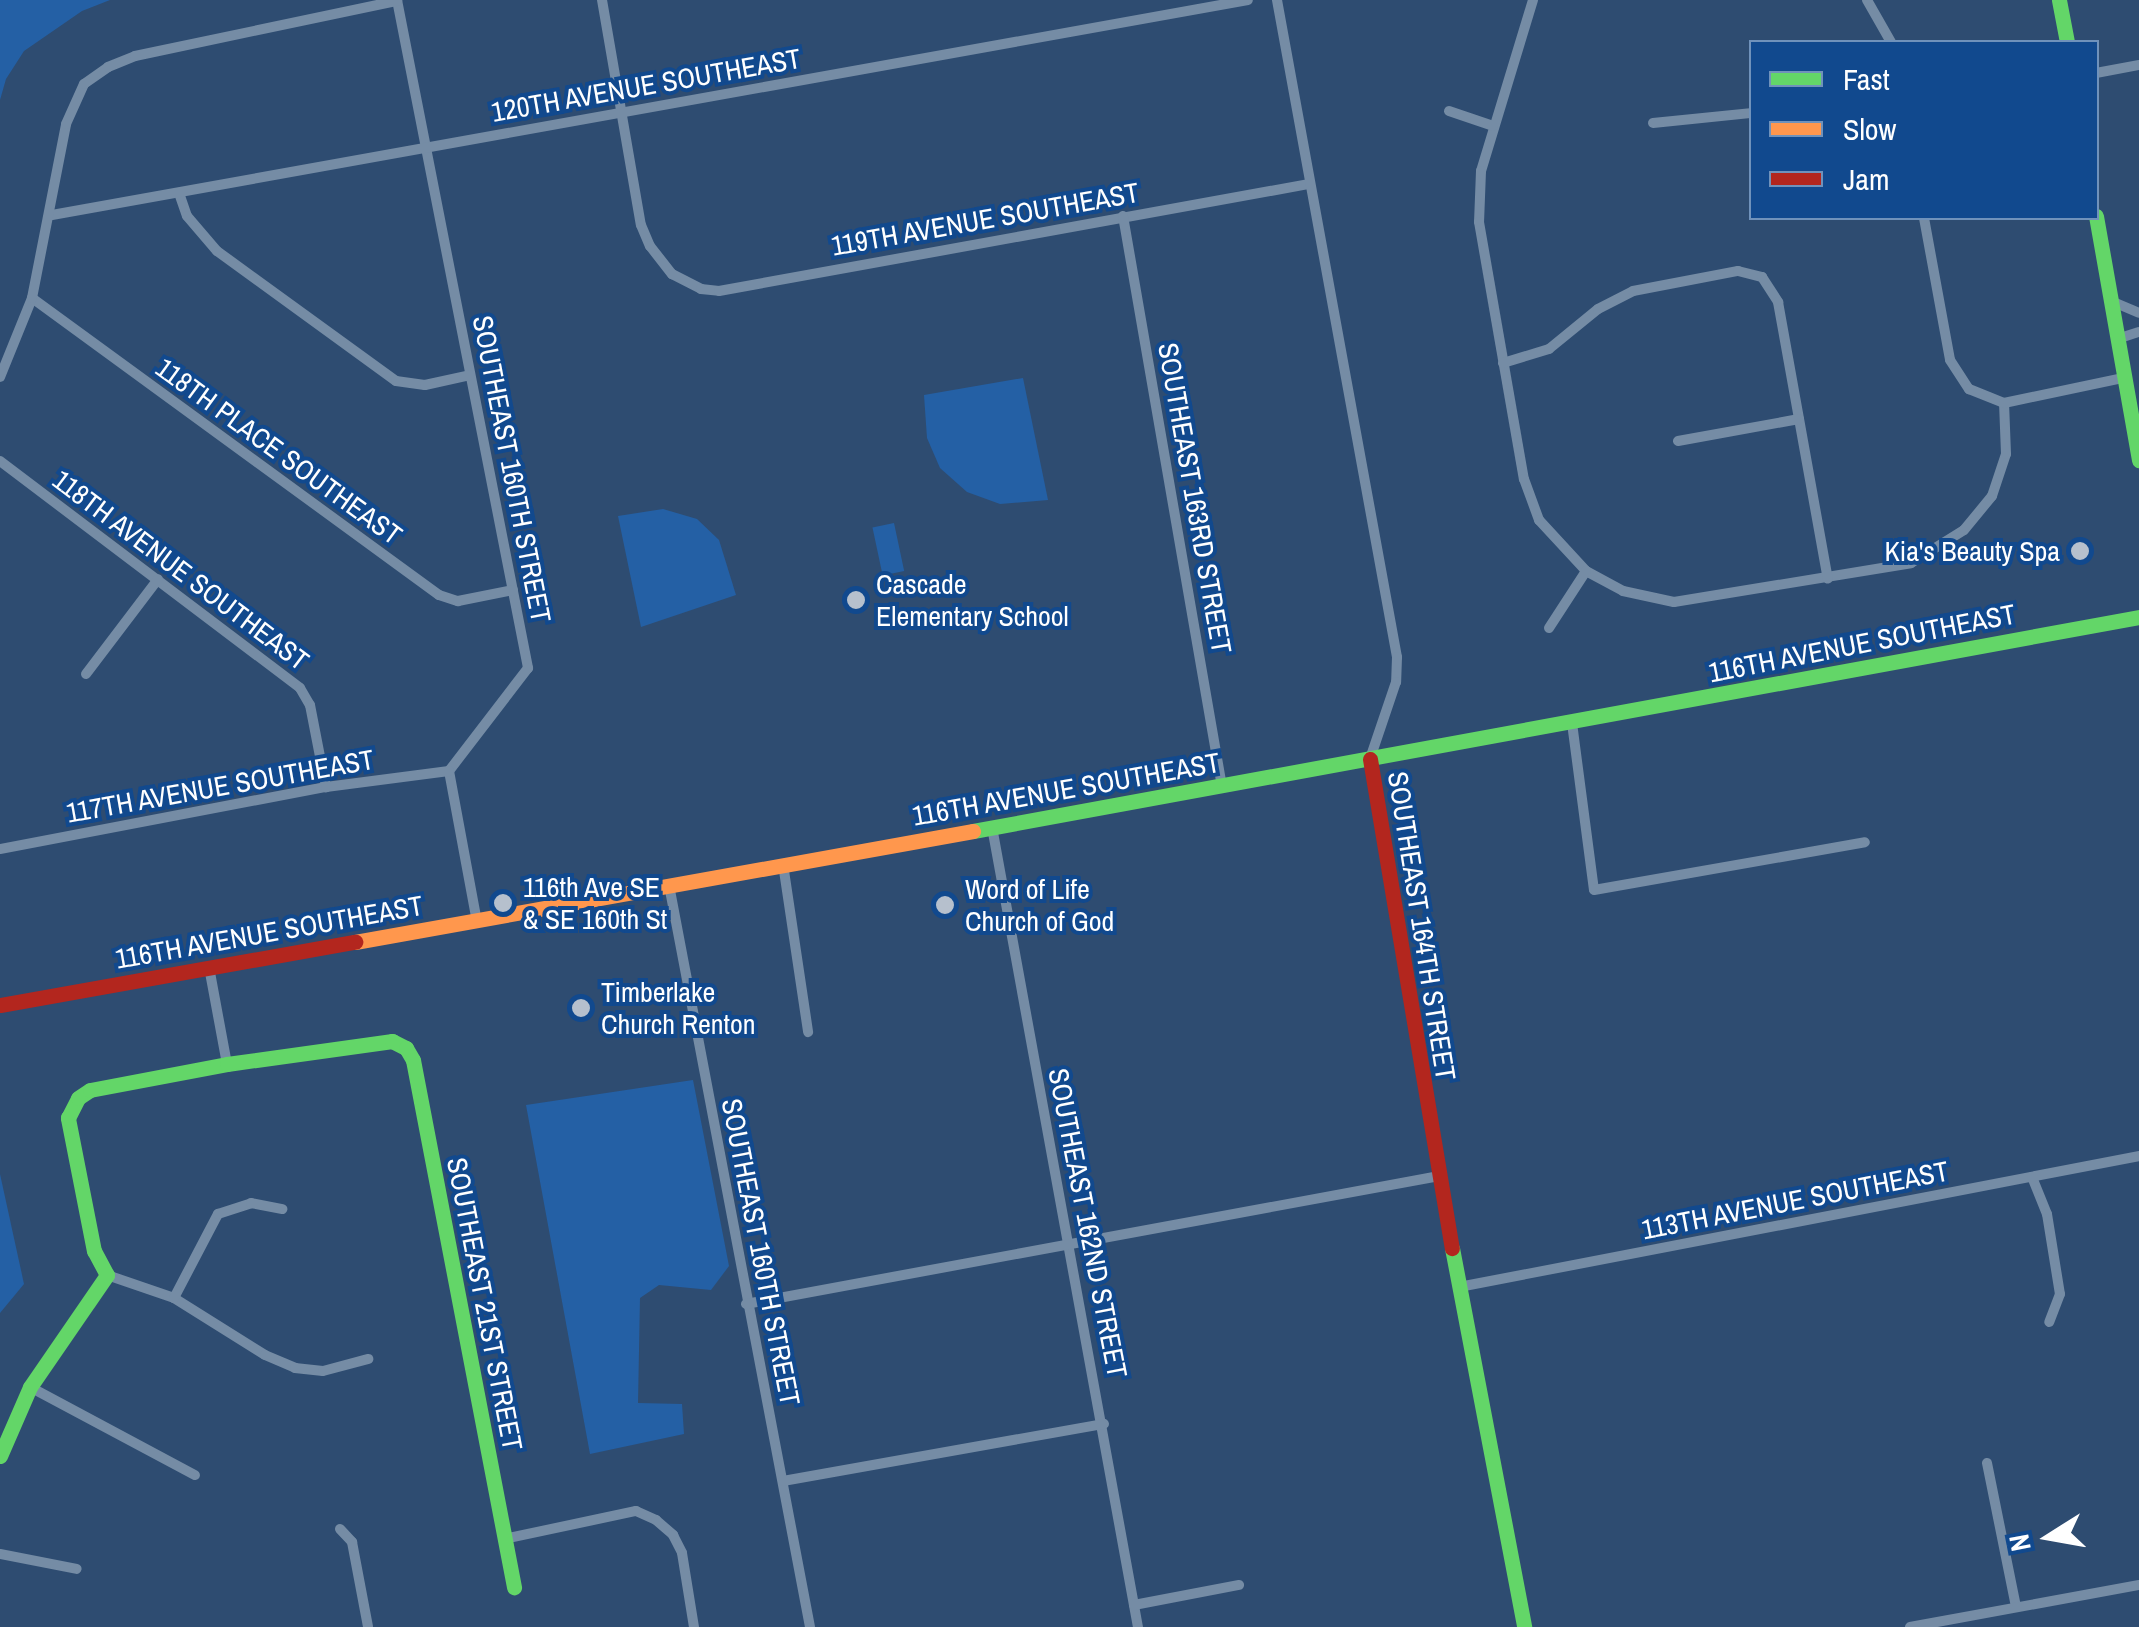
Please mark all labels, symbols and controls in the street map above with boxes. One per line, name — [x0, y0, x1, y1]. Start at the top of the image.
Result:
legend — [1749, 40, 2099, 220]
street label: 120TH AVENUE SOUTHEAST — [488, 41, 804, 129]
text: Fast — [1843, 59, 1890, 99]
text: Slow — [1843, 109, 1896, 149]
text: Jam — [1843, 159, 1889, 199]
street label: 119TH AVENUE SOUTHEAST — [828, 175, 1142, 263]
street label: SOUTHEAST 160TH STREET — [466, 312, 558, 626]
street label: SOUTHEAST 163RD STREET — [1151, 340, 1239, 656]
street label: 118TH PLACE SOUTHEAST — [150, 351, 408, 551]
street label: 118TH AVENUE SOUTHEAST — [46, 462, 316, 678]
place label: Kia's Beauty Spa — [1885, 534, 2060, 568]
marker: Kia's Beauty Spa — [2069, 540, 2091, 562]
place label: Cascade Elementary School — [876, 567, 1069, 633]
marker: Cascade Elementary School — [845, 589, 867, 611]
street label: 116TH AVENUE SOUTHEAST — [1705, 597, 2019, 689]
street label: 117TH AVENUE SOUTHEAST — [63, 742, 377, 830]
street label: 116TH AVENUE SOUTHEAST — [909, 745, 1223, 833]
street label: SOUTHEAST 164TH STREET — [1381, 769, 1463, 1083]
place label: 116th Ave SE & SE 160th St — [523, 870, 667, 936]
place label: Word of Life Church of God — [965, 872, 1114, 938]
street label: 116TH AVENUE SOUTHEAST — [112, 888, 426, 976]
marker: 116th Ave SE & SE 160th St — [492, 892, 514, 914]
marker: Word of Life Church of God — [934, 894, 956, 916]
place label: Timberlake Church Renton — [601, 975, 755, 1041]
marker: Timberlake Church Renton — [570, 997, 592, 1019]
street label: SOUTHEAST 162ND STREET — [1041, 1065, 1135, 1381]
street label: SOUTHEAST 160TH STREET — [715, 1095, 807, 1409]
street label: SOUTHEAST 21ST STREET — [440, 1154, 530, 1454]
street label: 113TH AVENUE SOUTHEAST — [1638, 1154, 1952, 1246]
north arrow — [1999, 1487, 2099, 1587]
text: N — [1999, 1531, 2040, 1554]

